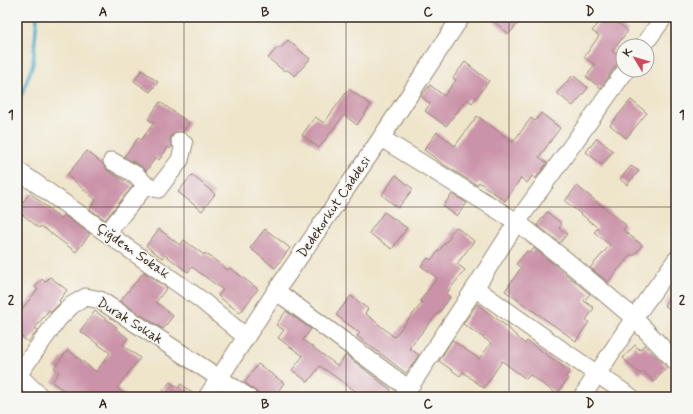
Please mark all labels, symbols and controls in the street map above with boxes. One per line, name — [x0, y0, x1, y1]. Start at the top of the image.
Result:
text: A — [99, 4, 107, 21]
text: B — [261, 4, 270, 21]
text: C — [423, 4, 433, 21]
text: D — [586, 4, 595, 21]
north arrow — [615, 38, 655, 78]
text: K — [620, 45, 636, 60]
text: 1 — [8, 107, 14, 124]
text: 1 — [679, 107, 685, 124]
street label: Dedekorkut Caddesi — [293, 153, 375, 261]
street label: Çiğdem Sokak — [93, 219, 173, 283]
text: 2 — [8, 292, 15, 309]
text: 2 — [679, 292, 686, 309]
street label: Durak Sokak — [94, 294, 166, 348]
text: A — [99, 396, 107, 413]
text: B — [261, 396, 270, 413]
text: C — [423, 396, 433, 413]
text: D — [586, 396, 595, 413]

